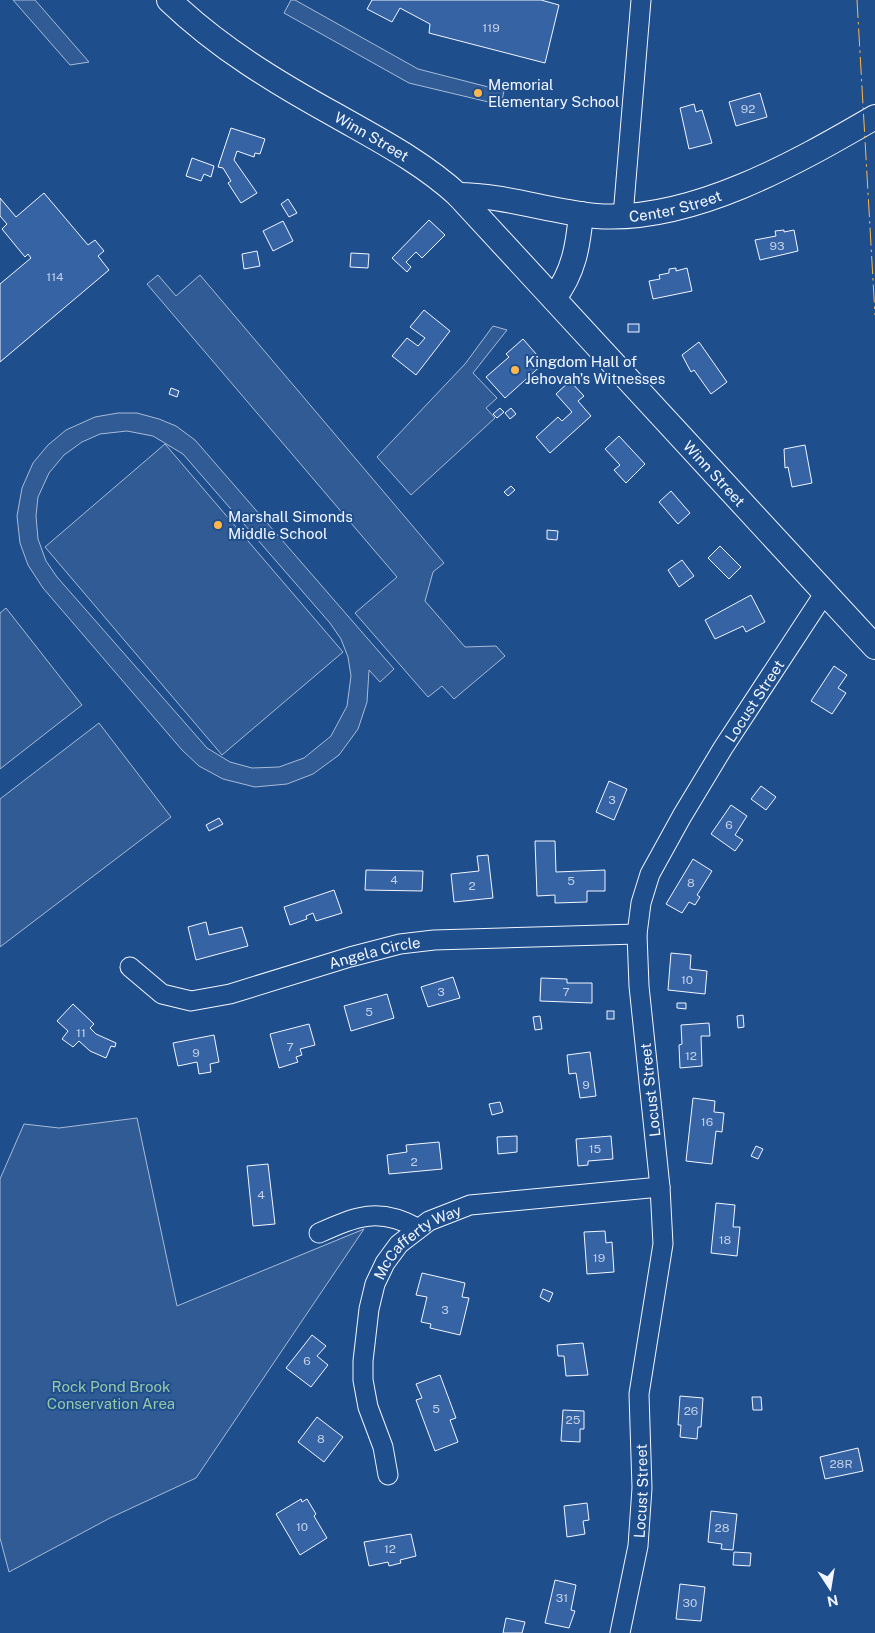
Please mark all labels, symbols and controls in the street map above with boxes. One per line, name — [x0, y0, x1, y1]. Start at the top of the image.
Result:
house number: 119 — [482, 21, 500, 35]
place label: Memorial Elementary School — [488, 76, 620, 110]
marker: Memorial Elementary School — [472, 87, 484, 99]
house number: 92 — [741, 102, 755, 116]
street label: Winn Street — [332, 108, 412, 164]
street label: Center Street — [628, 186, 724, 224]
house number: 93 — [770, 239, 784, 253]
house number: 114 — [46, 270, 64, 284]
place label: Kingdom Hall of Jehovah's Witnesses — [525, 353, 665, 387]
marker: Kingdom Hall of Jehovah's Witnesses — [509, 364, 521, 376]
street label: Winn Street — [680, 437, 749, 509]
place label: Marshall Simonds Middle School — [228, 508, 353, 542]
marker: Marshall Simonds Middle School — [212, 519, 224, 531]
street label: Locust Street — [721, 656, 787, 745]
house number: 3 — [608, 793, 616, 807]
house number: 6 — [725, 818, 733, 832]
house number: 4 — [390, 873, 398, 887]
house number: 5 — [567, 874, 575, 888]
house number: 8 — [687, 876, 695, 890]
house number: 2 — [468, 879, 476, 893]
street label: Angela Circle — [327, 933, 421, 972]
house number: 10 — [681, 973, 693, 987]
house number: 3 — [437, 985, 445, 999]
house number: 7 — [562, 985, 570, 999]
house number: 5 — [365, 1005, 373, 1019]
house number: 11 — [76, 1026, 86, 1040]
house number: 7 — [286, 1040, 294, 1054]
street label: Locust Street — [637, 1042, 663, 1138]
house number: 9 — [192, 1046, 200, 1060]
house number: 12 — [685, 1049, 697, 1063]
house number: 9 — [582, 1078, 590, 1092]
house number: 16 — [701, 1115, 713, 1129]
house number: 15 — [589, 1142, 602, 1156]
house number: 2 — [410, 1155, 418, 1169]
house number: 4 — [257, 1188, 265, 1202]
street label: McCafferty Way — [370, 1201, 463, 1282]
house number: 18 — [719, 1233, 732, 1247]
house number: 19 — [593, 1251, 605, 1265]
house number: 3 — [441, 1303, 449, 1317]
house number: 6 — [303, 1354, 311, 1368]
park label: Rock Pond Brook Conservation Area — [47, 1378, 175, 1412]
house number: 5 — [432, 1402, 440, 1416]
house number: 26 — [684, 1404, 698, 1418]
house number: 25 — [566, 1413, 581, 1427]
house number: 8 — [317, 1432, 325, 1446]
street label: Locust Street — [630, 1443, 651, 1539]
house number: 28R — [829, 1457, 853, 1471]
house number: 10 — [296, 1520, 308, 1534]
house number: 28 — [715, 1521, 730, 1535]
house number: 12 — [384, 1542, 396, 1556]
north arrow — [805, 1563, 855, 1613]
house number: 31 — [556, 1591, 568, 1605]
text: N — [826, 1592, 840, 1610]
house number: 30 — [683, 1596, 697, 1610]

